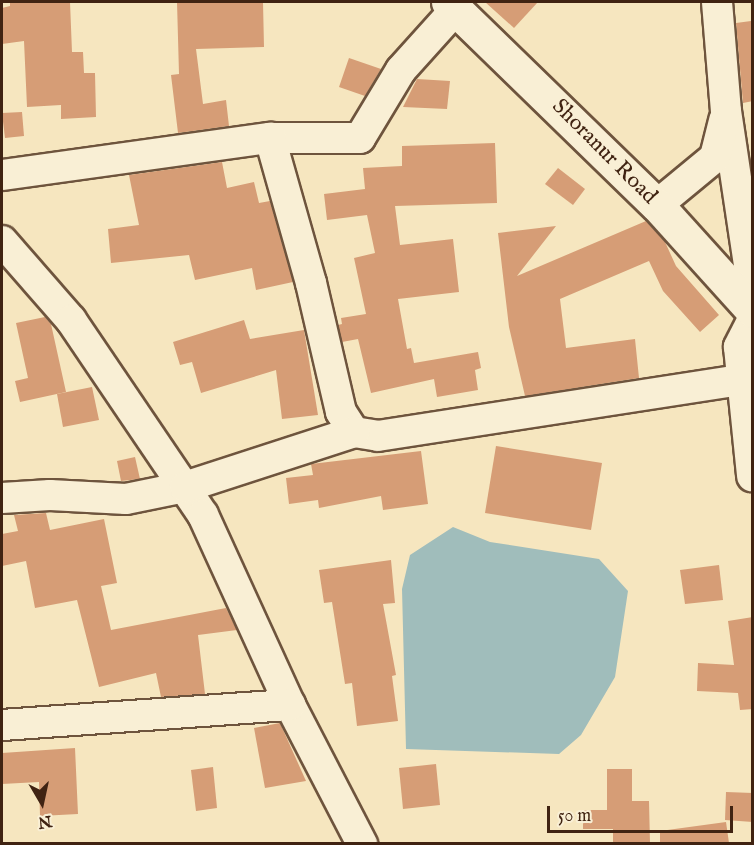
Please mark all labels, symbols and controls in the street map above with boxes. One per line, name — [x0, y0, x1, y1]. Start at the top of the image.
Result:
street label: Shoranur Road — [546, 94, 662, 210]
north arrow — [12, 773, 72, 833]
scale bar — [550, 794, 736, 832]
text: 50 m — [558, 805, 591, 828]
text: N — [36, 810, 53, 832]

